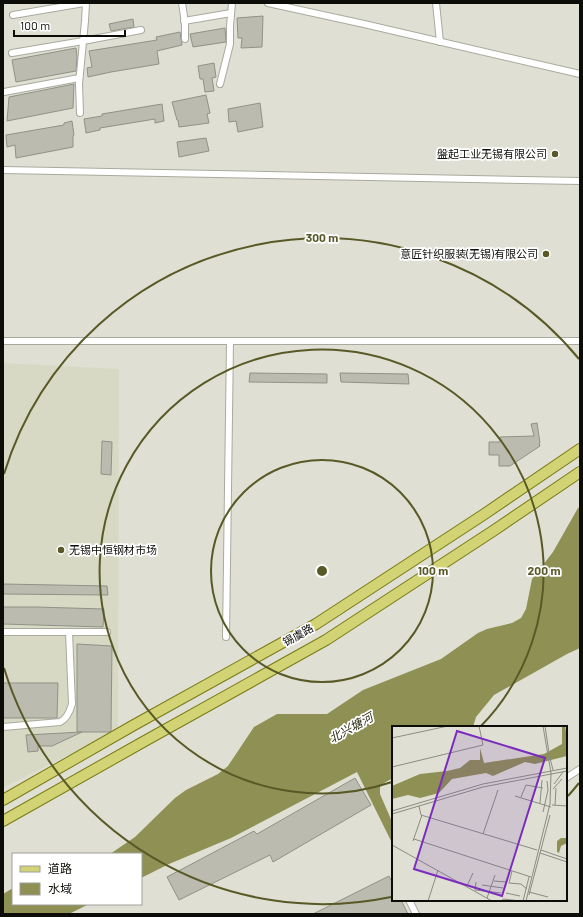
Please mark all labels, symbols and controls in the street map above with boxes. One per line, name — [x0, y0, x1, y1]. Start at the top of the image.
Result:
scale bar — [14, 12, 125, 38]
text: 100 m — [20, 18, 50, 32]
place label: 盤起工业无锡有限公司 — [437, 147, 547, 160]
marker: 盤起工业无锡有限公司 — [550, 149, 560, 159]
text: 300 m — [306, 230, 338, 244]
place label: 意匠针织服装(无锡)有限公司 — [400, 247, 538, 260]
marker: 意匠针织服装(无锡)有限公司 — [541, 249, 551, 259]
place label: 无锡中恒钢材市场 — [69, 543, 157, 556]
marker: 无锡中恒钢材市场 — [56, 545, 66, 555]
text: 100 m — [418, 563, 448, 577]
text: 200 m — [528, 563, 560, 577]
centre of rings — [315, 564, 329, 578]
street label: 锡虞路 — [280, 621, 315, 648]
water label: 北兴塘河 — [326, 708, 377, 745]
inset map — [392, 726, 567, 901]
legend — [12, 853, 142, 905]
text: 道路 — [48, 861, 72, 875]
text: 水域 — [48, 881, 72, 895]

